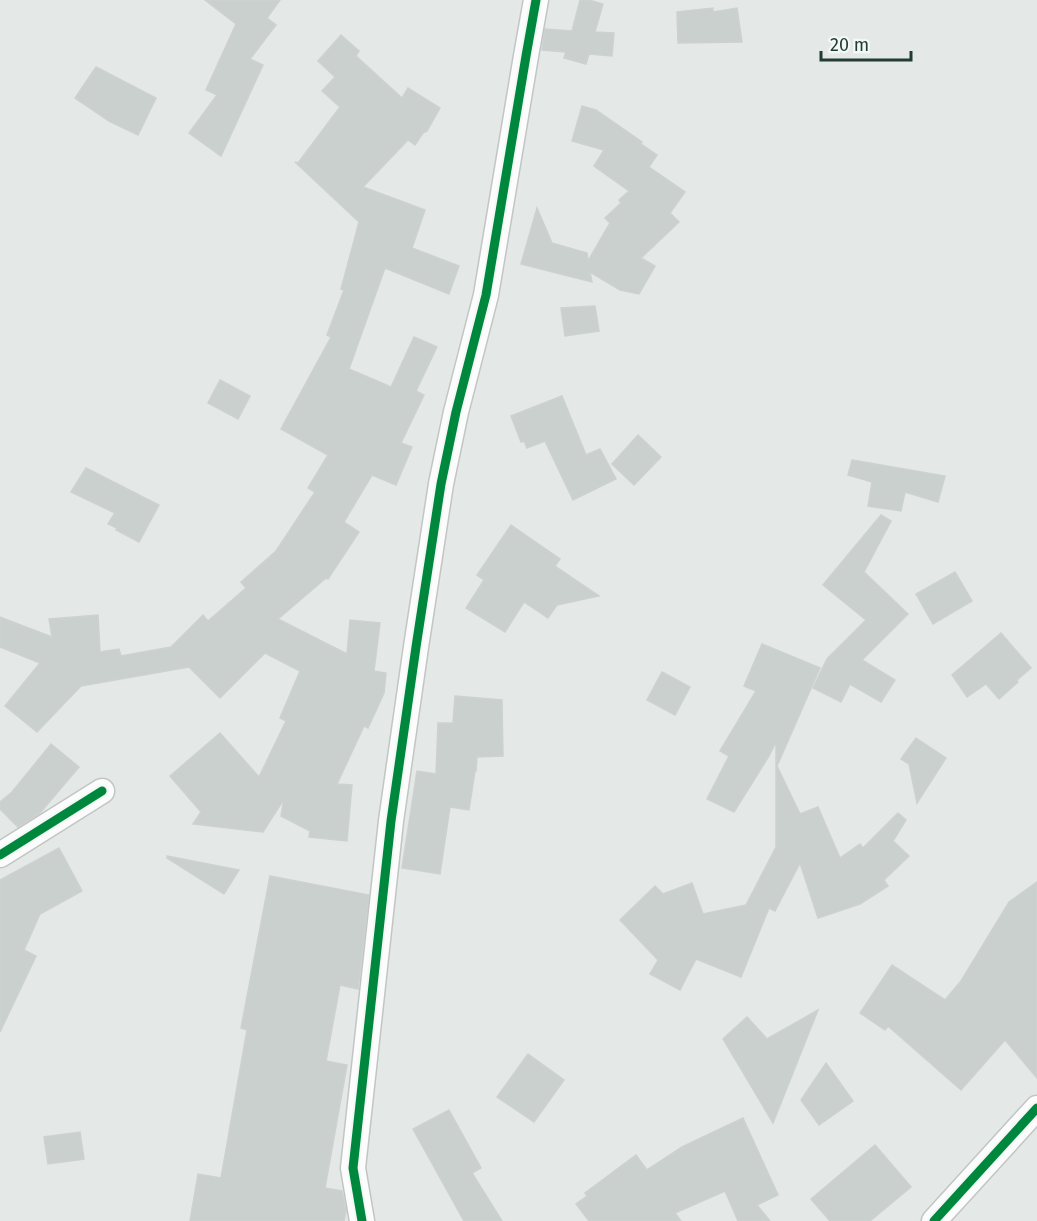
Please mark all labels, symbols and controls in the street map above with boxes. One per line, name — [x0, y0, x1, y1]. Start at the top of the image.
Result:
scale bar — [821, 24, 911, 62]
text: 20 m — [830, 34, 869, 56]

